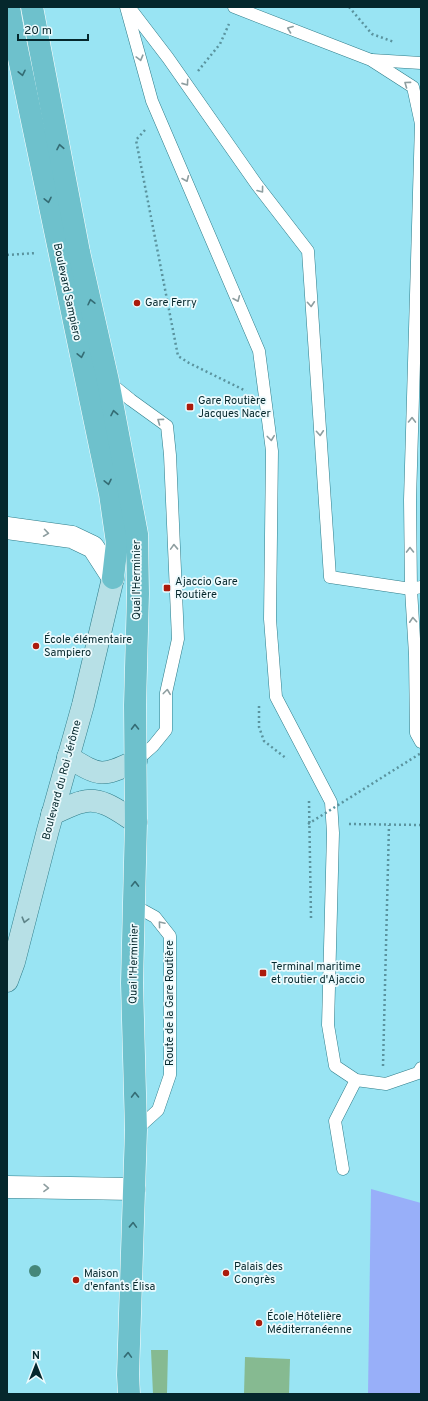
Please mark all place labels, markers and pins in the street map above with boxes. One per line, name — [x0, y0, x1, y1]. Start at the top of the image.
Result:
place label: Gare Ferry — [145, 296, 197, 310]
marker: Gare Ferry — [132, 298, 142, 308]
place label: Gare Routière Jacques Nacer — [198, 394, 271, 421]
marker: Gare Routière Jacques Nacer — [185, 402, 195, 412]
place label: Ajaccio Gare Routière — [175, 575, 238, 602]
marker: Ajaccio Gare Routière — [162, 583, 172, 593]
place label: École élémentaire Sampiero — [44, 632, 132, 660]
marker: École élémentaire Sampiero — [31, 641, 41, 651]
place label: Terminal maritime et routier d'Ajaccio — [271, 960, 365, 987]
marker: Terminal maritime et routier d'Ajaccio — [258, 968, 268, 978]
place label: Palais des Congrès — [234, 1260, 283, 1287]
place label: Maison d'enfants Élisa — [84, 1267, 155, 1294]
marker: Palais des Congrès — [221, 1268, 231, 1278]
marker: Maison d'enfants Élisa — [71, 1275, 81, 1285]
place label: École Hôtelière Méditerranéenne — [267, 1309, 352, 1337]
marker: École Hôtelière Méditerranéenne — [254, 1318, 264, 1328]

